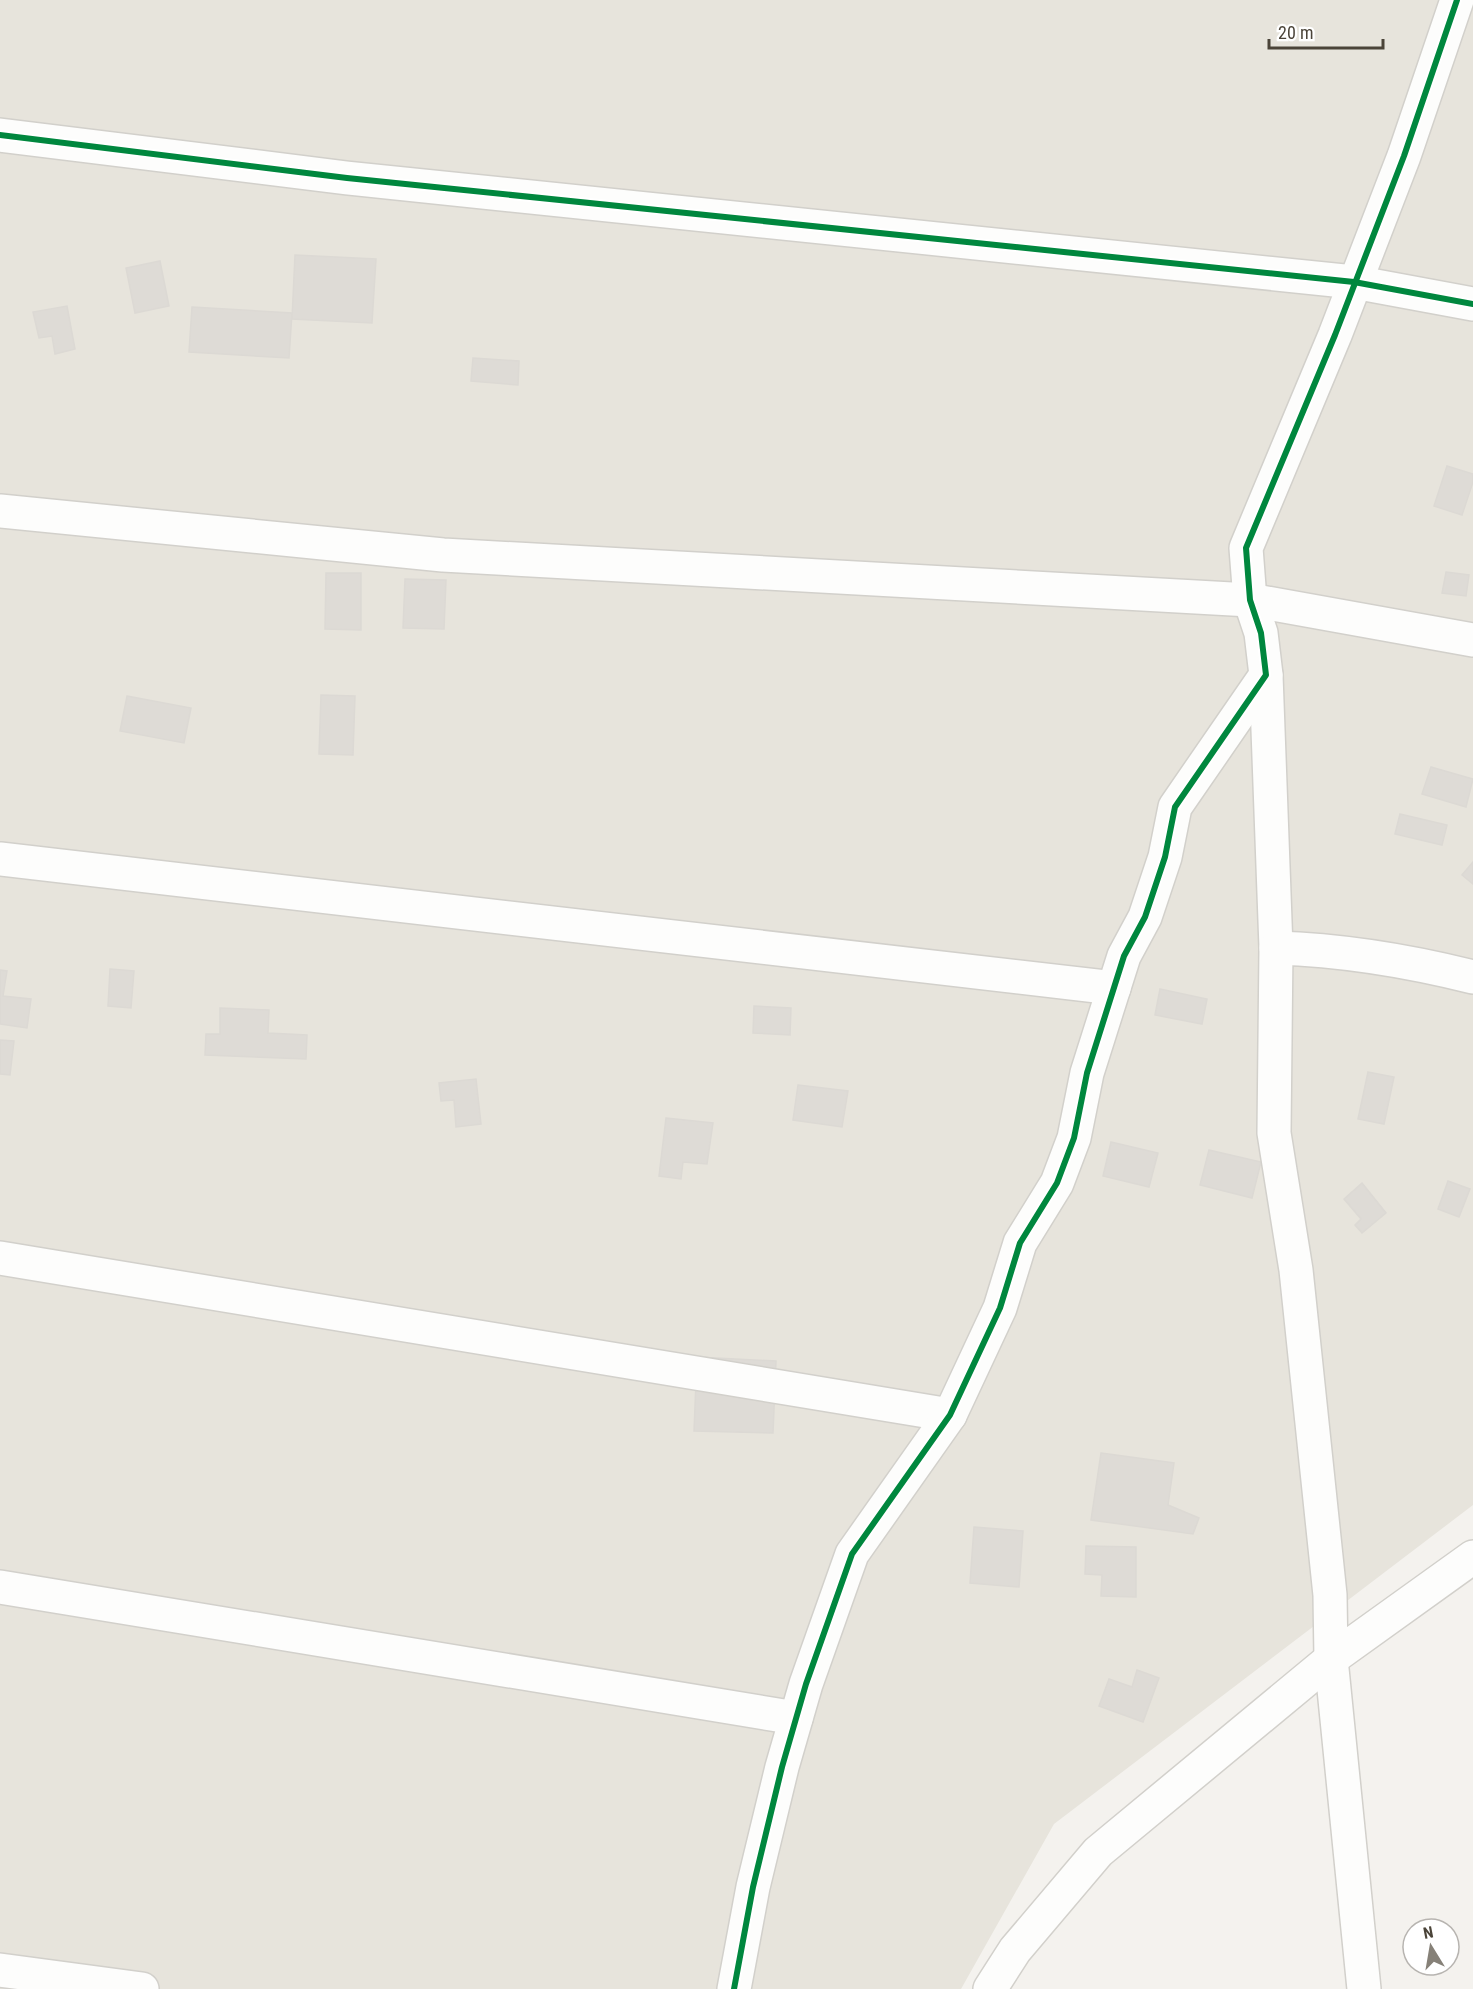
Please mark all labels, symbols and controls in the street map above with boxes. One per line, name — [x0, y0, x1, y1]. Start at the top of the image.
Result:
scale bar — [1269, 12, 1383, 50]
text: 20 m — [1278, 22, 1313, 43]
north arrow — [1401, 1917, 1461, 1977]
text: N — [1422, 1923, 1435, 1943]

